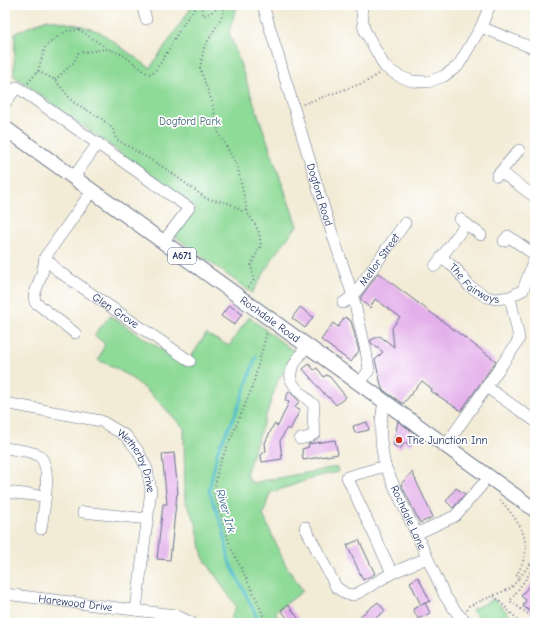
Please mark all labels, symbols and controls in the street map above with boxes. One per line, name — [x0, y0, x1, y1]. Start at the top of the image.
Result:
park label: Dogford Park — [159, 115, 222, 128]
street label: Dogford Road — [304, 162, 336, 228]
street label: Mellor Street — [356, 230, 402, 288]
road number: A671 — [168, 248, 196, 264]
street label: The Fairways — [447, 260, 500, 306]
street label: Glen Grove — [90, 290, 142, 331]
street label: Rochdale Road — [238, 293, 303, 345]
street label: Wetherby Drive — [115, 426, 158, 494]
place label: The Junction Inn — [407, 434, 488, 447]
marker: The Junction Inn — [394, 435, 404, 445]
street label: Rochdale Lane — [388, 483, 429, 552]
water label: River Irk — [213, 487, 239, 535]
street label: Harewood Drive — [38, 592, 114, 614]

